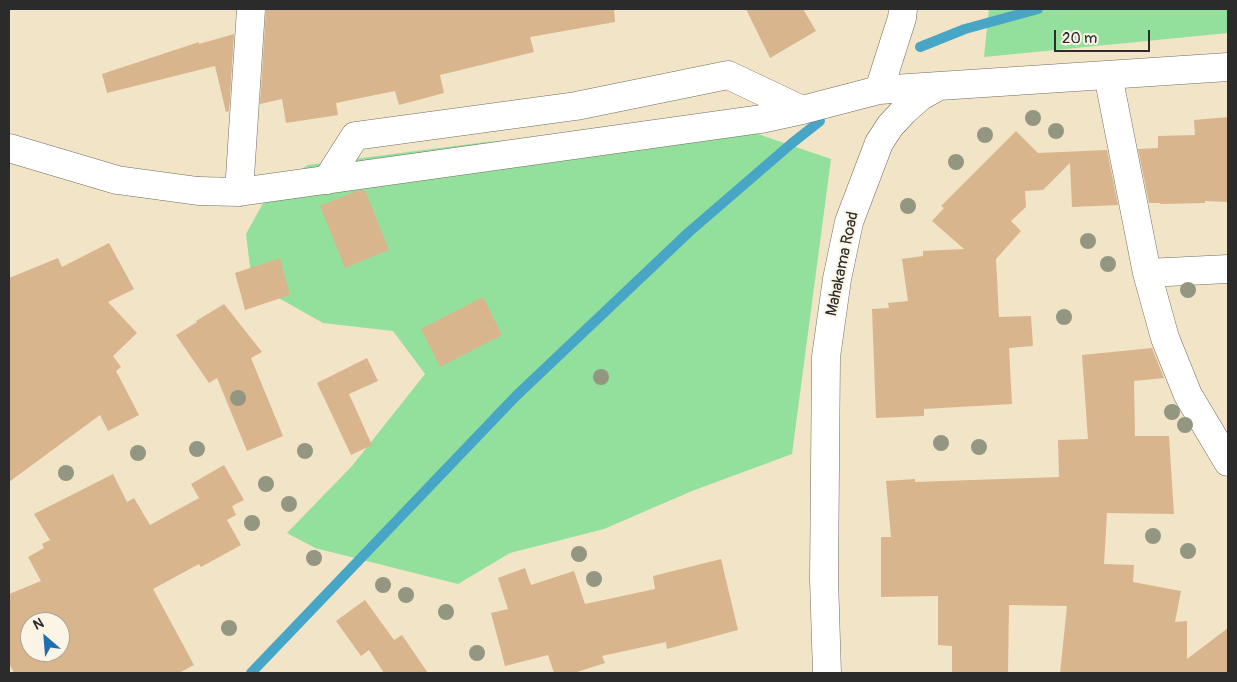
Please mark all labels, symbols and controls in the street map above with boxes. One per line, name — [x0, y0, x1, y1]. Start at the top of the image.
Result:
scale bar — [1057, 20, 1153, 52]
text: 20 m — [1062, 29, 1097, 48]
street label: Mahakama Road — [823, 210, 863, 318]
north arrow — [20, 612, 70, 662]
text: N — [30, 614, 46, 634]

